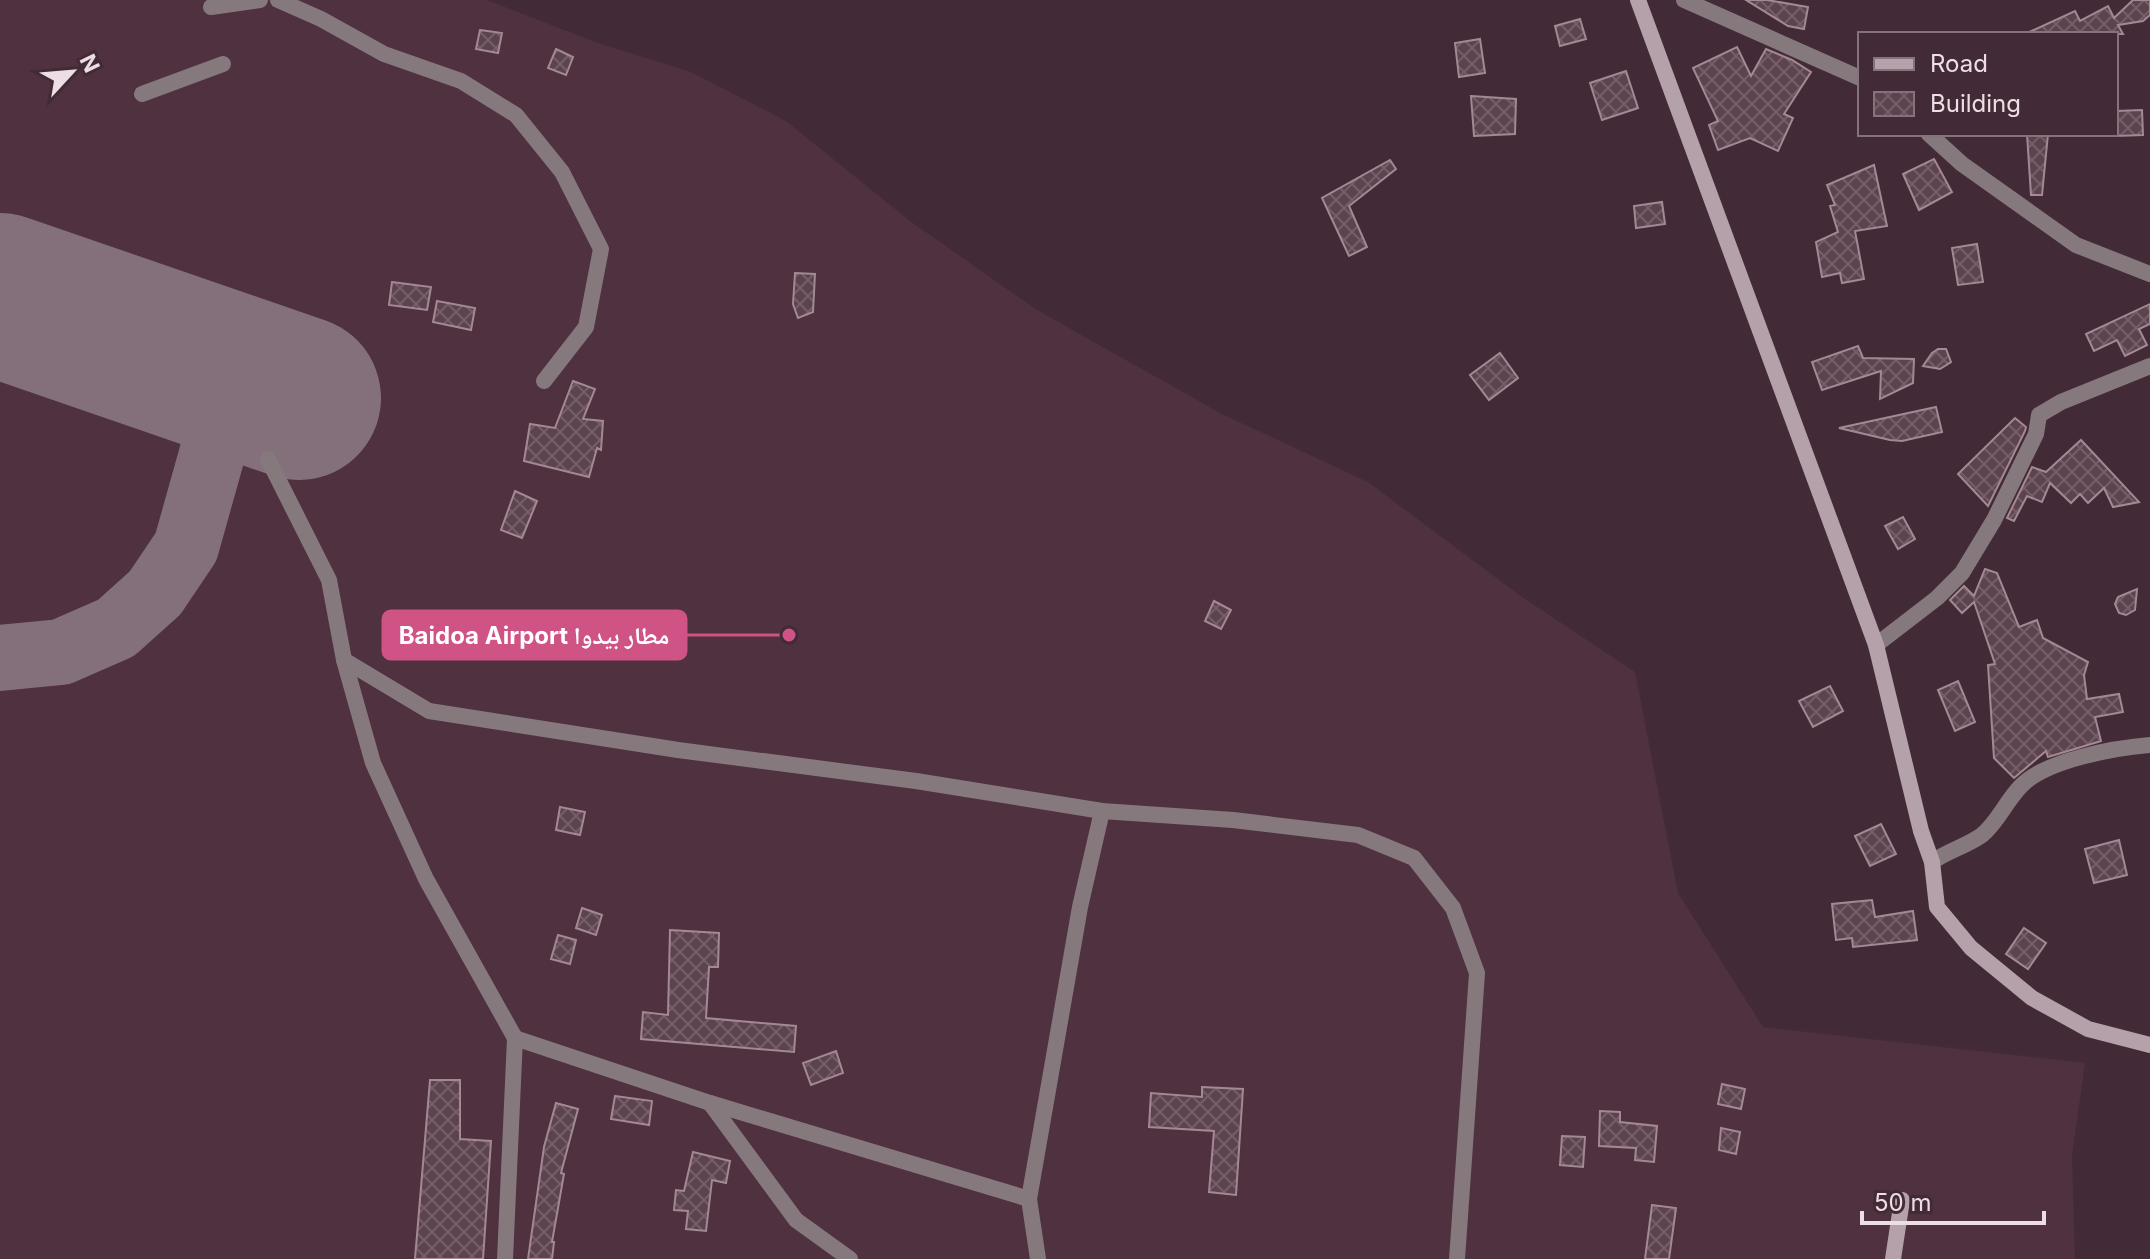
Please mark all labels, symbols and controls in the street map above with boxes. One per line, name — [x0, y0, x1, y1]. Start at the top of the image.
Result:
north arrow — [32, 32, 112, 112]
legend — [1858, 32, 2118, 136]
text: Road — [1930, 49, 1988, 78]
text: N — [75, 50, 105, 76]
text: Building — [1930, 89, 2021, 118]
callout: Baidoa Airport مطار بيدوا — [383, 611, 686, 659]
text: Baidoa Airport مطار بيدوا — [399, 621, 669, 650]
scale bar — [1862, 1175, 2044, 1225]
text: 50 m — [1874, 1188, 1932, 1217]

